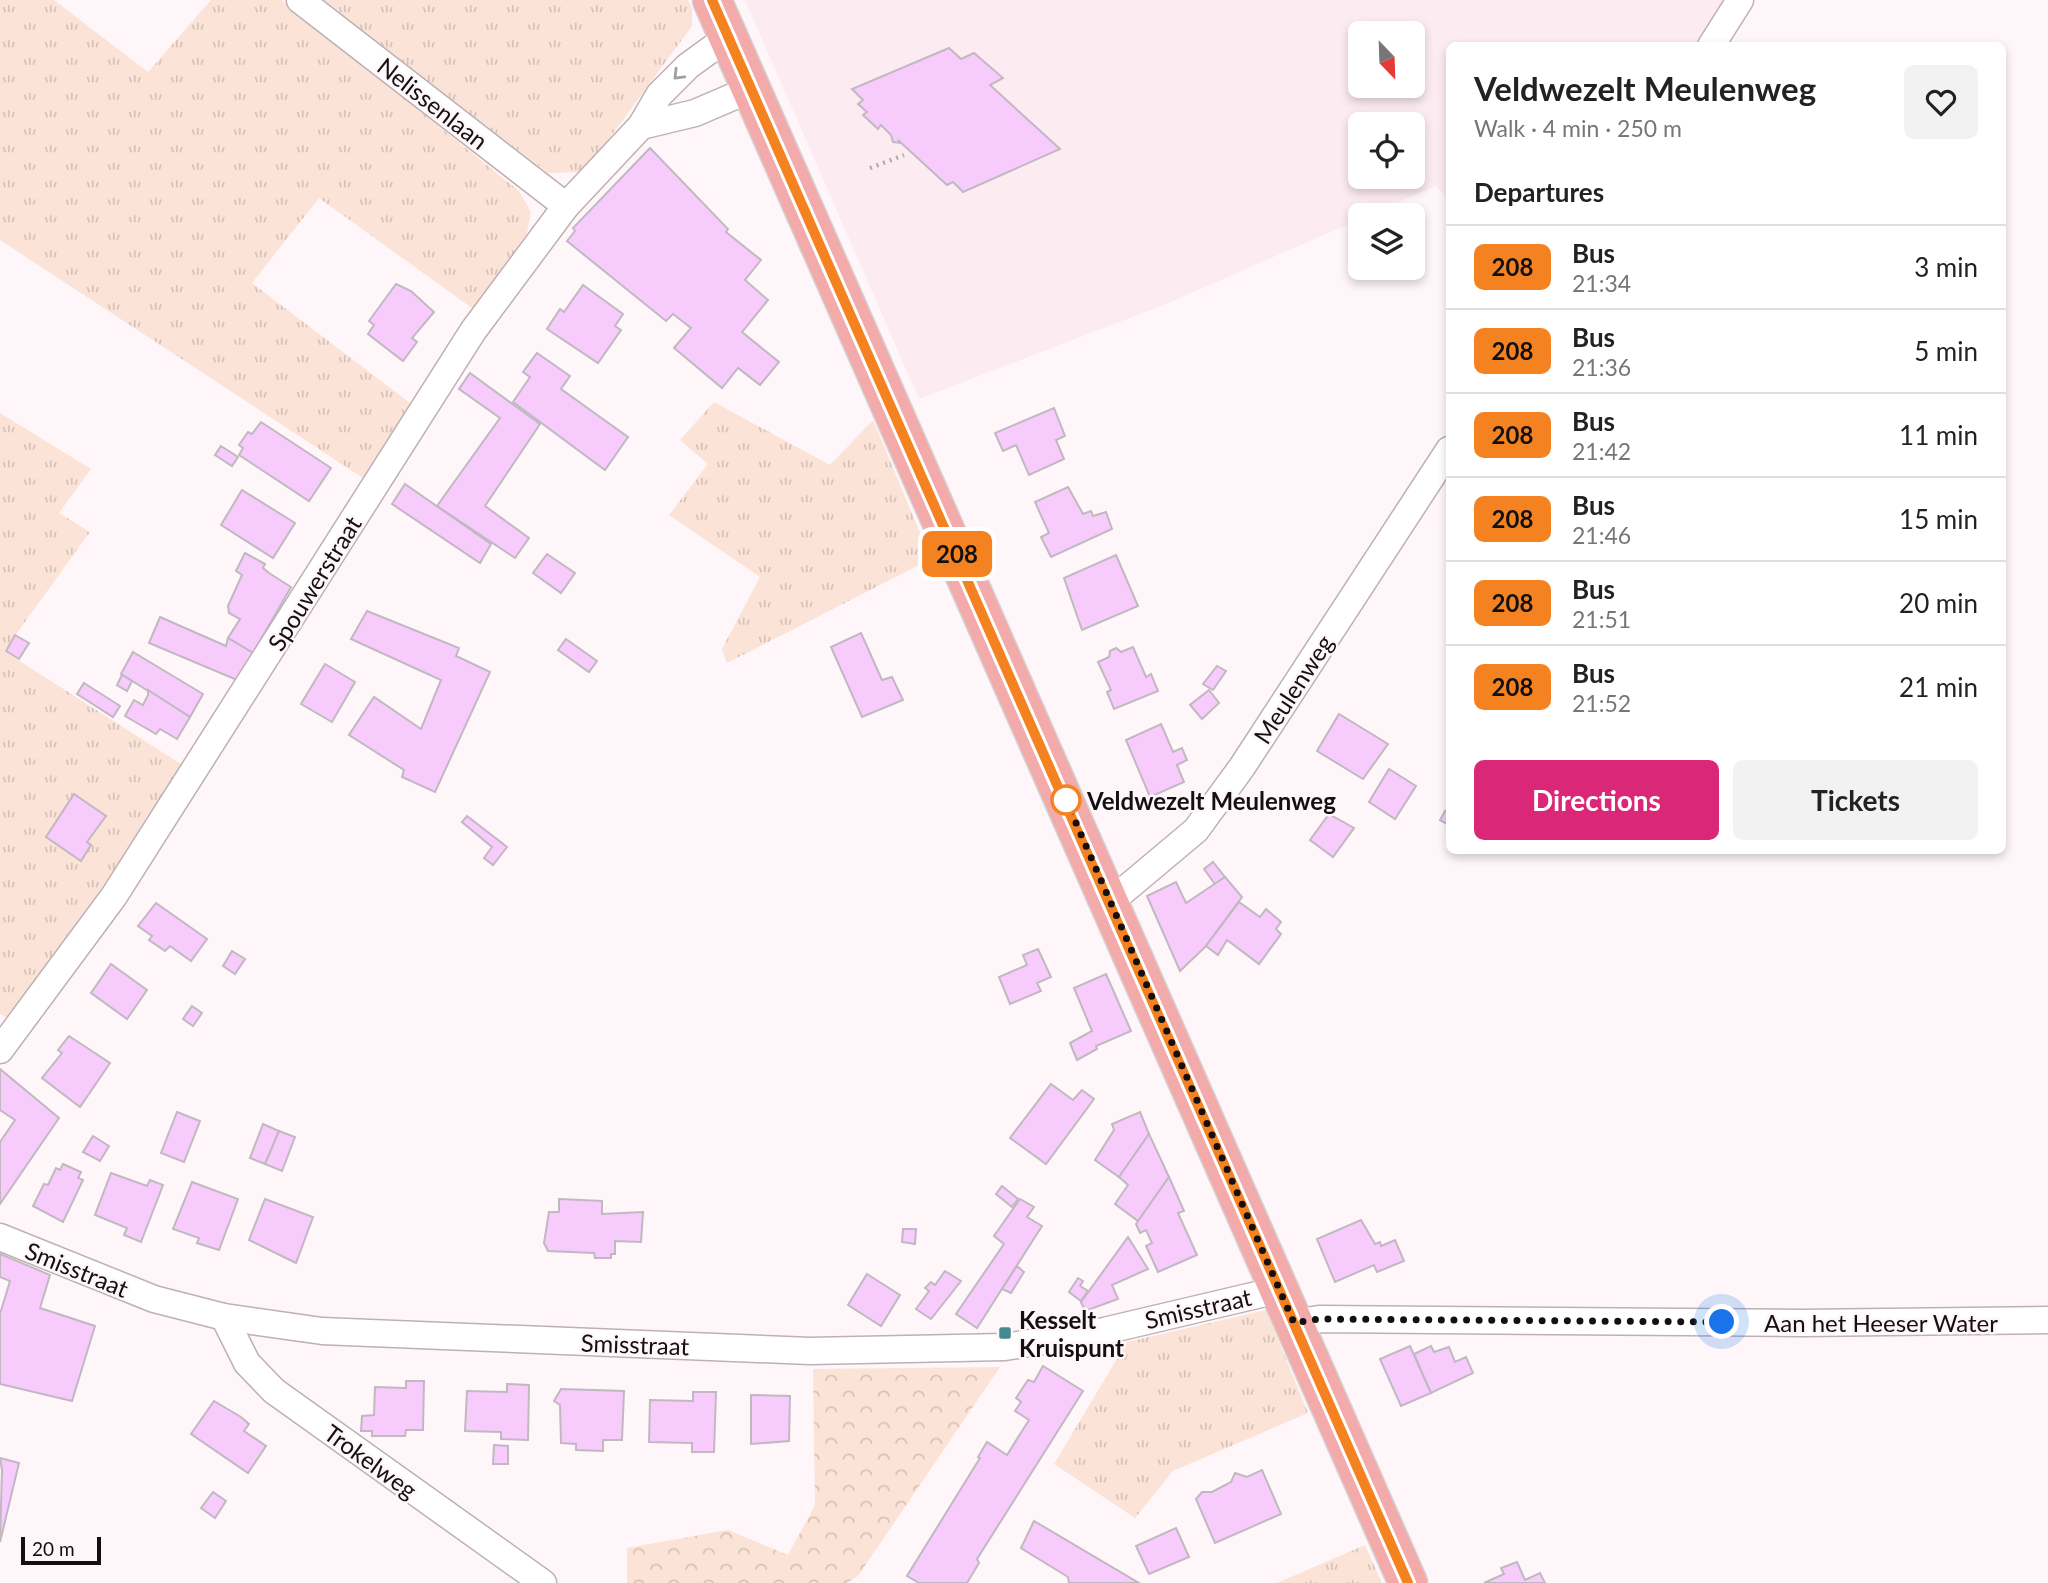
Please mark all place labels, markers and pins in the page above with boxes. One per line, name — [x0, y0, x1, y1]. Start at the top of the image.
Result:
marker: Veldwezelt Meulenweg — [1051, 785, 1081, 815]
place label: Veldwezelt Meulenweg — [1086, 786, 1336, 815]
place label: Kesselt Kruispunt — [1019, 1305, 1124, 1362]
marker: Kesselt Kruispunt — [997, 1325, 1013, 1341]

